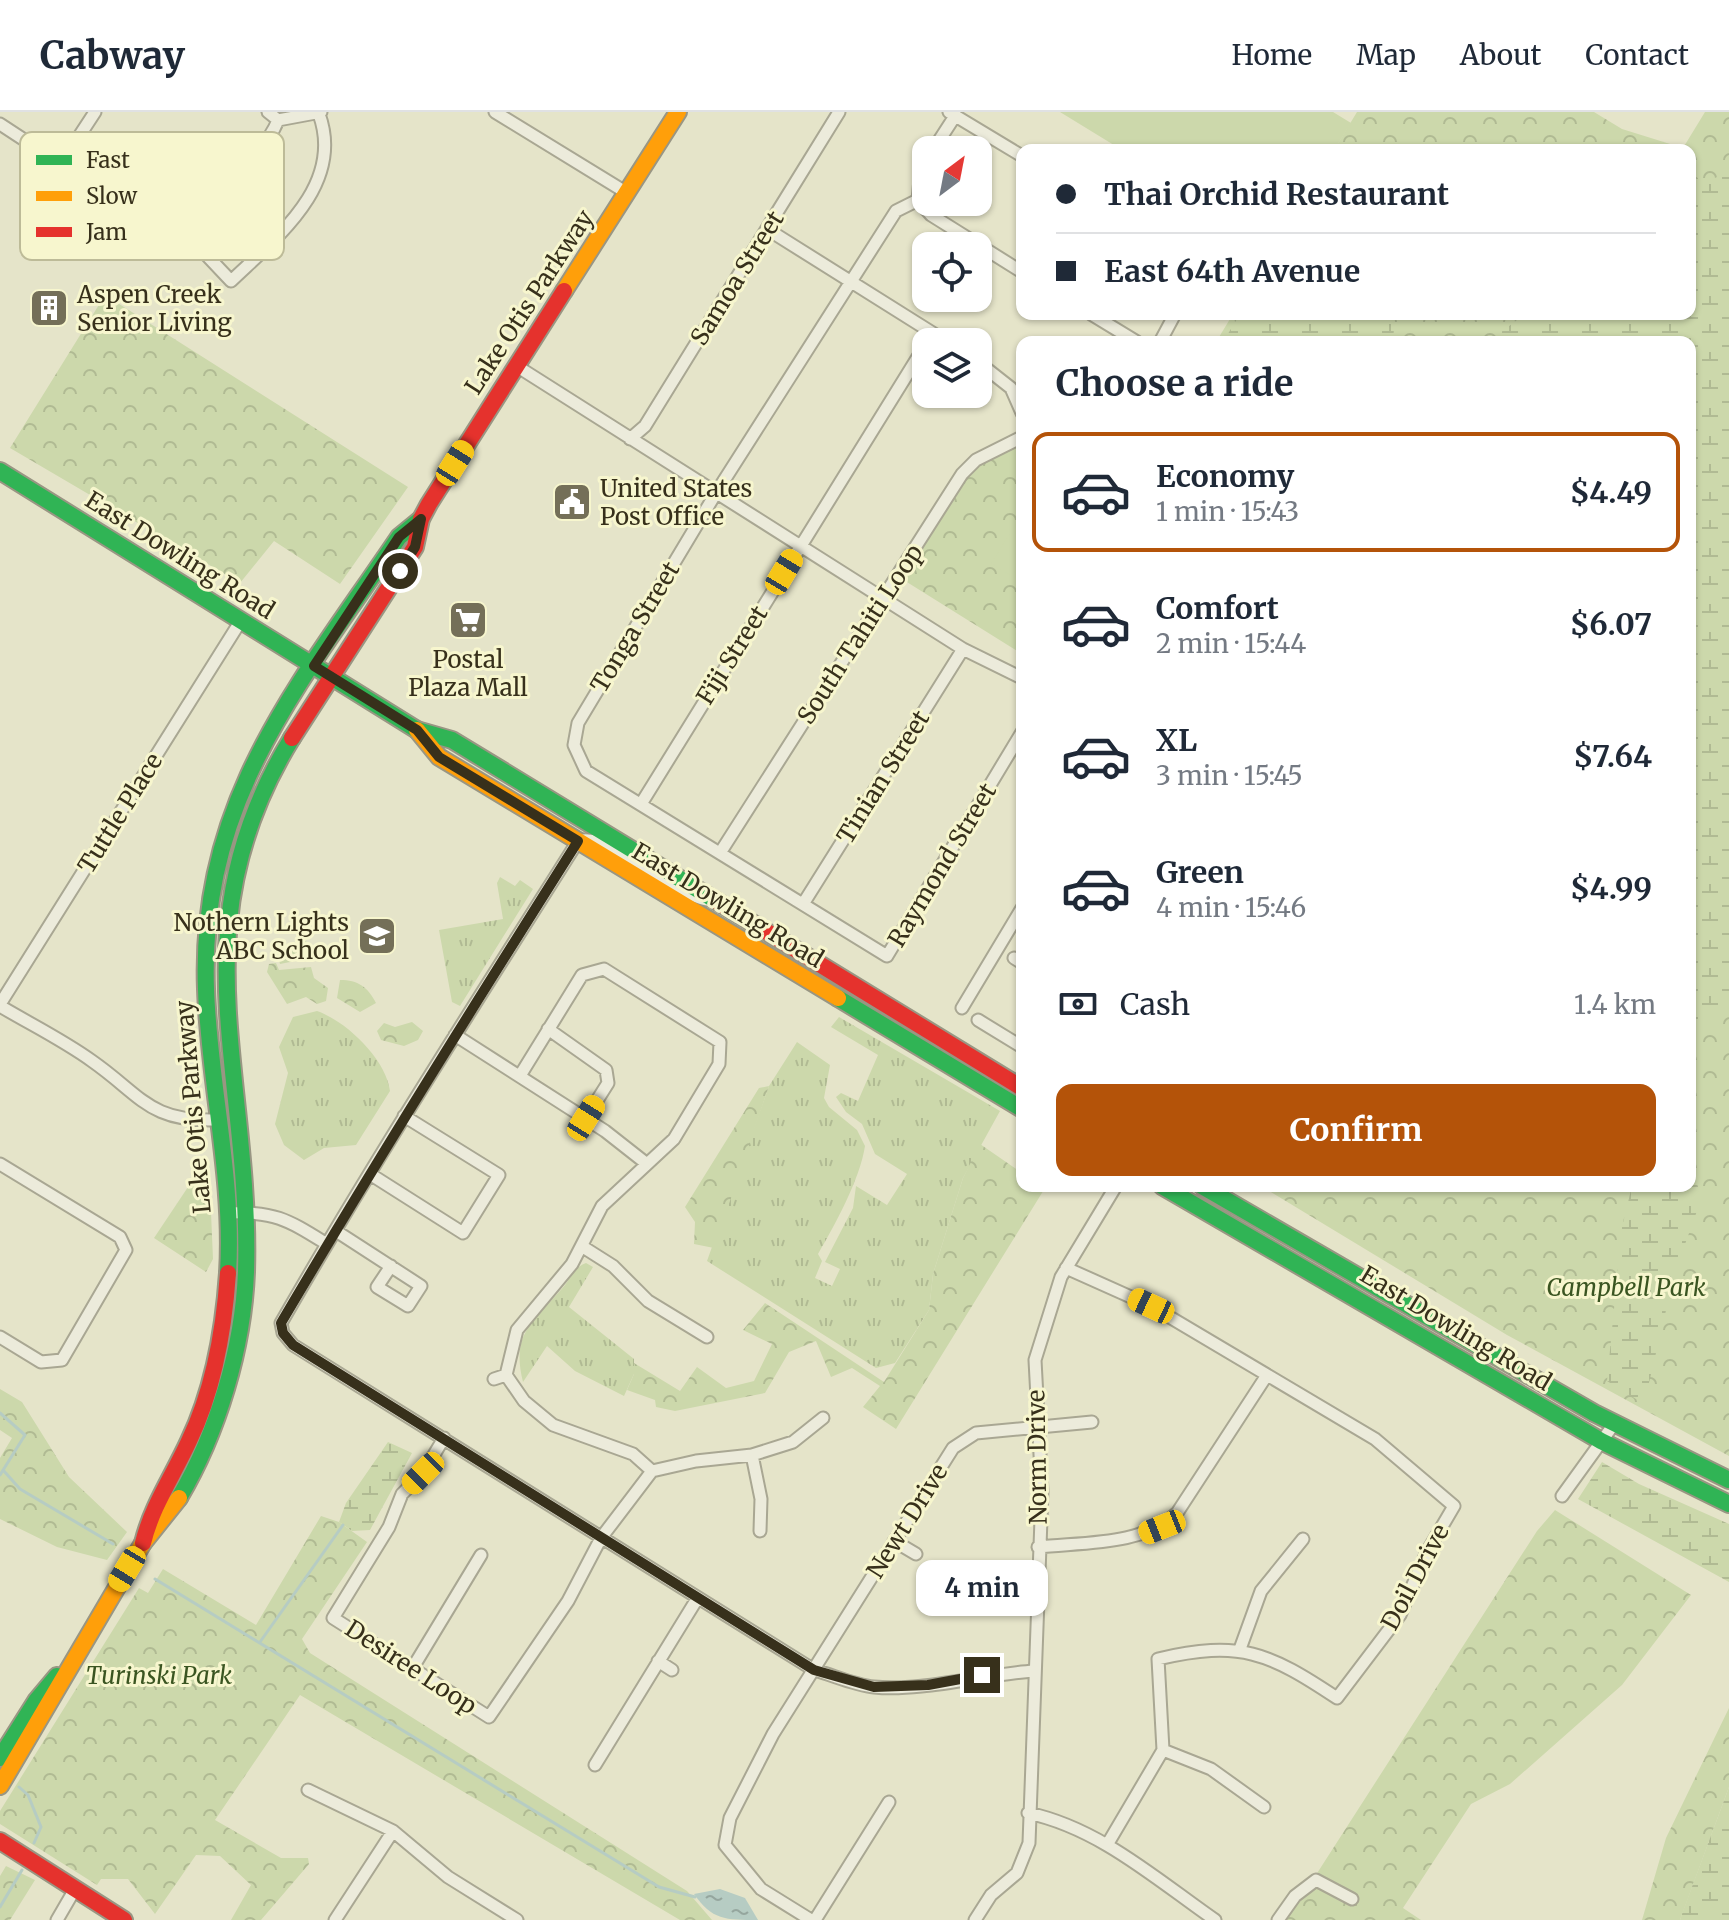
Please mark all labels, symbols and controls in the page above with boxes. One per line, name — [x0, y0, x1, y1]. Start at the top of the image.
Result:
text: Cabway — [40, 32, 185, 79]
text: Home — [1231, 37, 1312, 73]
text: Map — [1356, 37, 1416, 73]
text: About — [1460, 37, 1541, 73]
text: Contact — [1585, 37, 1689, 73]
legend — [20, 132, 284, 260]
north arrow — [912, 136, 992, 216]
map controls — [912, 136, 992, 408]
text: Fast — [86, 146, 130, 174]
text: Thai Orchid Restaurant — [1104, 175, 1449, 213]
text: Slow — [86, 182, 137, 210]
street label: Lake Otis Parkway — [458, 204, 600, 400]
street label: Samoa Street — [683, 204, 791, 351]
text: Jam — [85, 218, 127, 246]
button: locate — [912, 232, 992, 312]
text: East 64th Avenue — [1104, 252, 1360, 290]
place label: Aspen Creek Senior Living — [76, 279, 232, 338]
building icon: Aspen Creek Senior Living — [28, 287, 70, 329]
button: layers — [912, 328, 992, 408]
text: Choose a ride — [1056, 361, 1293, 406]
car — [432, 436, 478, 490]
icon: car — [1060, 456, 1132, 528]
text: Economy — [1156, 457, 1294, 495]
place label: United States Post Office — [600, 473, 752, 532]
text: $4.49 — [1570, 473, 1652, 511]
public building icon: United States Post Office — [551, 481, 593, 523]
street label: East Dowling Road — [80, 484, 280, 626]
text: 1 min · 15:43 — [1156, 495, 1299, 528]
street label: South Tahiti Loop — [790, 538, 930, 730]
car — [761, 545, 807, 599]
route start — [382, 553, 418, 589]
street label: Tonga Street — [584, 555, 687, 698]
icon: car — [1060, 588, 1132, 660]
text: Comfort — [1156, 589, 1279, 627]
supermarket icon: Postal Plaza Mall — [447, 599, 489, 641]
street label: Fiji Street — [690, 599, 775, 710]
text: $6.07 — [1570, 605, 1652, 643]
text: 2 min · 15:44 — [1156, 627, 1306, 660]
place label: Postal Plaza Mall — [408, 644, 528, 703]
street label: Tinian Street — [830, 704, 937, 849]
icon: car — [1060, 720, 1132, 792]
text: XL — [1156, 721, 1197, 759]
text: $7.64 — [1573, 737, 1652, 775]
street label: Tuttle Place — [71, 747, 169, 879]
text: 3 min · 15:45 — [1156, 759, 1303, 792]
street label: Raymond Street — [881, 777, 1003, 953]
street label: East Dowling Road — [627, 836, 829, 974]
icon: car — [1060, 852, 1132, 924]
text: Green — [1156, 853, 1244, 891]
text: $4.99 — [1570, 869, 1652, 907]
text: 4 min · 15:46 — [1156, 891, 1306, 924]
place label: Nothern Lights ABC School — [173, 907, 349, 966]
school or university icon: Nothern Lights ABC School — [356, 915, 398, 957]
icon: cash — [1056, 982, 1100, 1026]
text: Cash — [1120, 985, 1190, 1023]
text: 1.4 km — [1574, 988, 1656, 1021]
street label: Lake Otis Parkway — [168, 999, 218, 1215]
button: Confirm — [1056, 1084, 1656, 1176]
car — [563, 1091, 609, 1145]
street label: East Dowling Road — [1355, 1259, 1557, 1397]
park label: Campbell Park — [1546, 1272, 1706, 1303]
car — [1124, 1285, 1178, 1327]
street label: Norm Drive — [1020, 1389, 1054, 1525]
car — [398, 1448, 448, 1498]
street label: Newt Drive — [860, 1458, 954, 1584]
car — [1135, 1507, 1189, 1547]
street label: Doil Drive — [1374, 1519, 1456, 1635]
car — [104, 1542, 150, 1596]
callout: 4 min — [916, 1559, 1048, 1615]
text: 4 min — [944, 1571, 1020, 1604]
street label: Desiree Loop — [339, 1613, 483, 1721]
route end — [964, 1657, 1000, 1693]
park label: Turinski Park — [86, 1660, 232, 1691]

